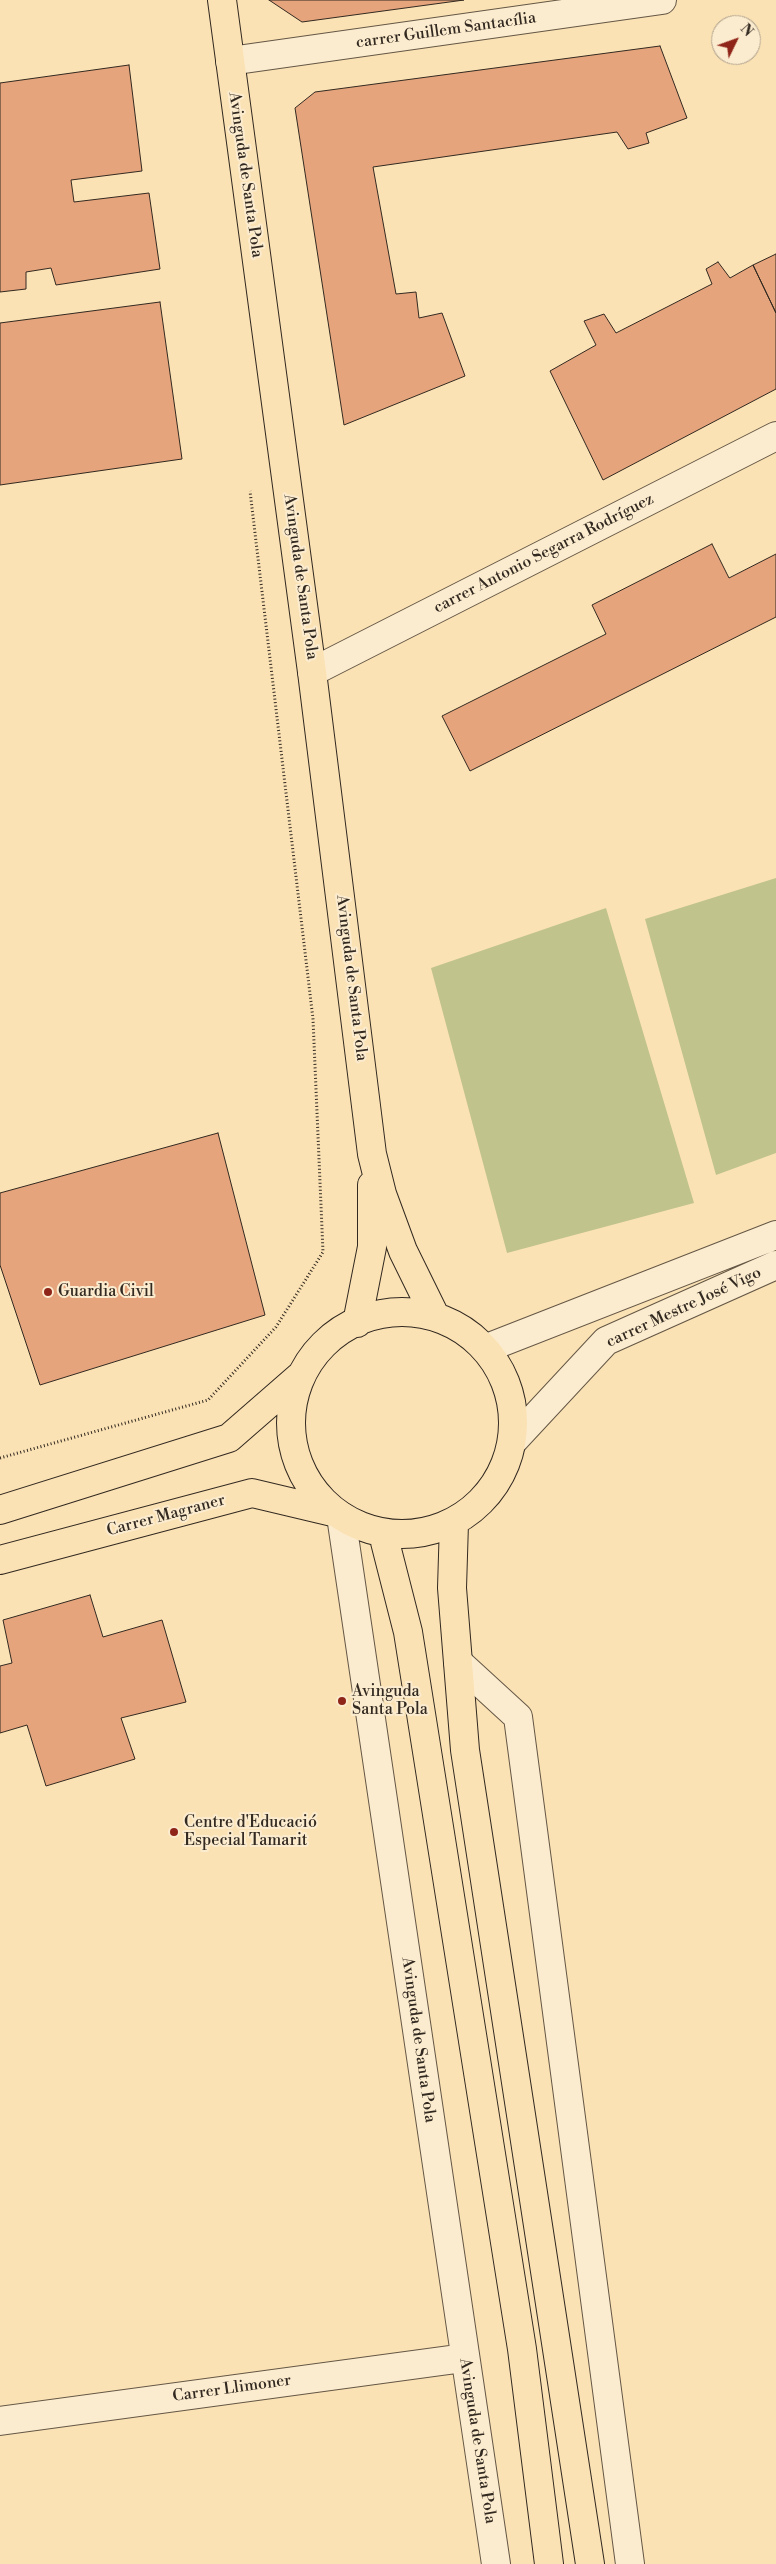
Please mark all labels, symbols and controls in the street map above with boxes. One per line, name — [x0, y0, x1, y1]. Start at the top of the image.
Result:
street label: carrer Guillem Santacília — [355, 9, 537, 53]
north arrow — [711, 15, 761, 65]
text: N — [736, 20, 757, 41]
street label: Avinguda de Santa Pola — [224, 91, 266, 259]
street label: carrer Antonio Segarra Rodríguez — [431, 490, 657, 618]
street label: Avinguda de Santa Pola — [279, 493, 321, 661]
street label: Avinguda de Santa Pola — [331, 894, 371, 1062]
street label: carrer Mestre José Vigo — [603, 1264, 765, 1352]
place label: Guardia Civil — [58, 1282, 154, 1302]
marker: Guardia Civil — [42, 1286, 54, 1298]
street label: Carrer Magraner — [105, 1491, 227, 1541]
place label: Avinguda Santa Pola — [352, 1682, 428, 1720]
marker: Avinguda Santa Pola — [336, 1695, 348, 1707]
place label: Centre d'Educació Especial Tamarit — [184, 1813, 317, 1851]
marker: Centre d'Educació Especial Tamarit — [168, 1826, 180, 1838]
street label: Avinguda de Santa Pola — [397, 1956, 439, 2124]
street label: Avinguda de Santa Pola — [454, 2357, 500, 2525]
street label: Carrer Llimoner — [171, 2371, 293, 2407]

